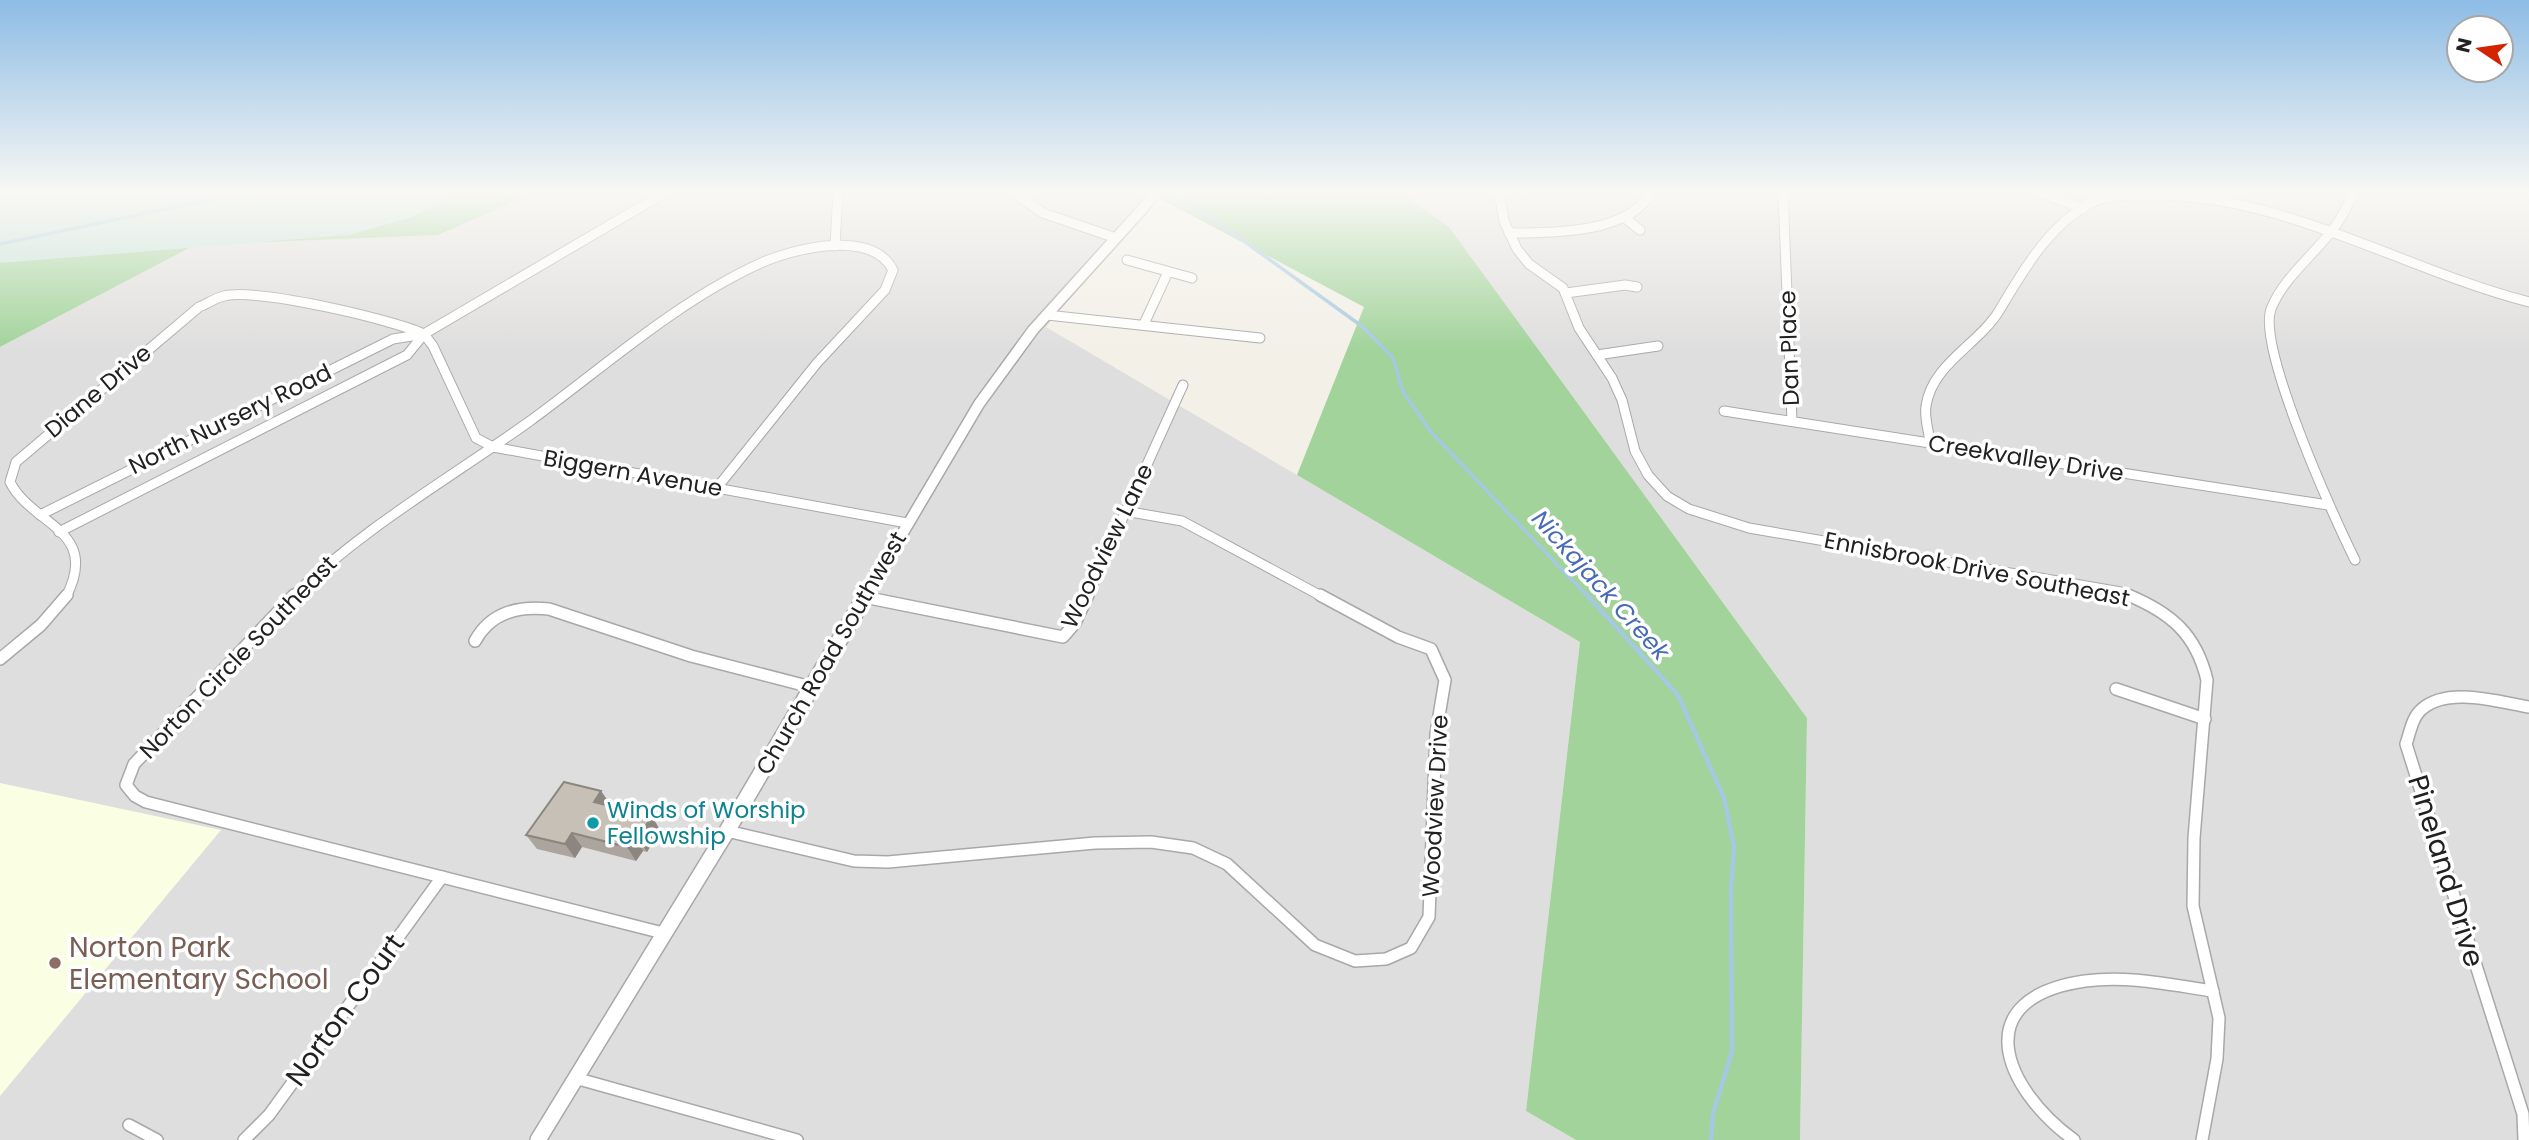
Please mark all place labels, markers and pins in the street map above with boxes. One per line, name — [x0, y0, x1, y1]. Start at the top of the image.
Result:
place label: Winds of Worship Fellowship — [607, 794, 806, 852]
marker: Winds of Worship Fellowship — [585, 815, 601, 831]
place label: Norton Park Elementary School — [69, 928, 329, 999]
marker: Norton Park Elementary School — [47, 955, 63, 971]

